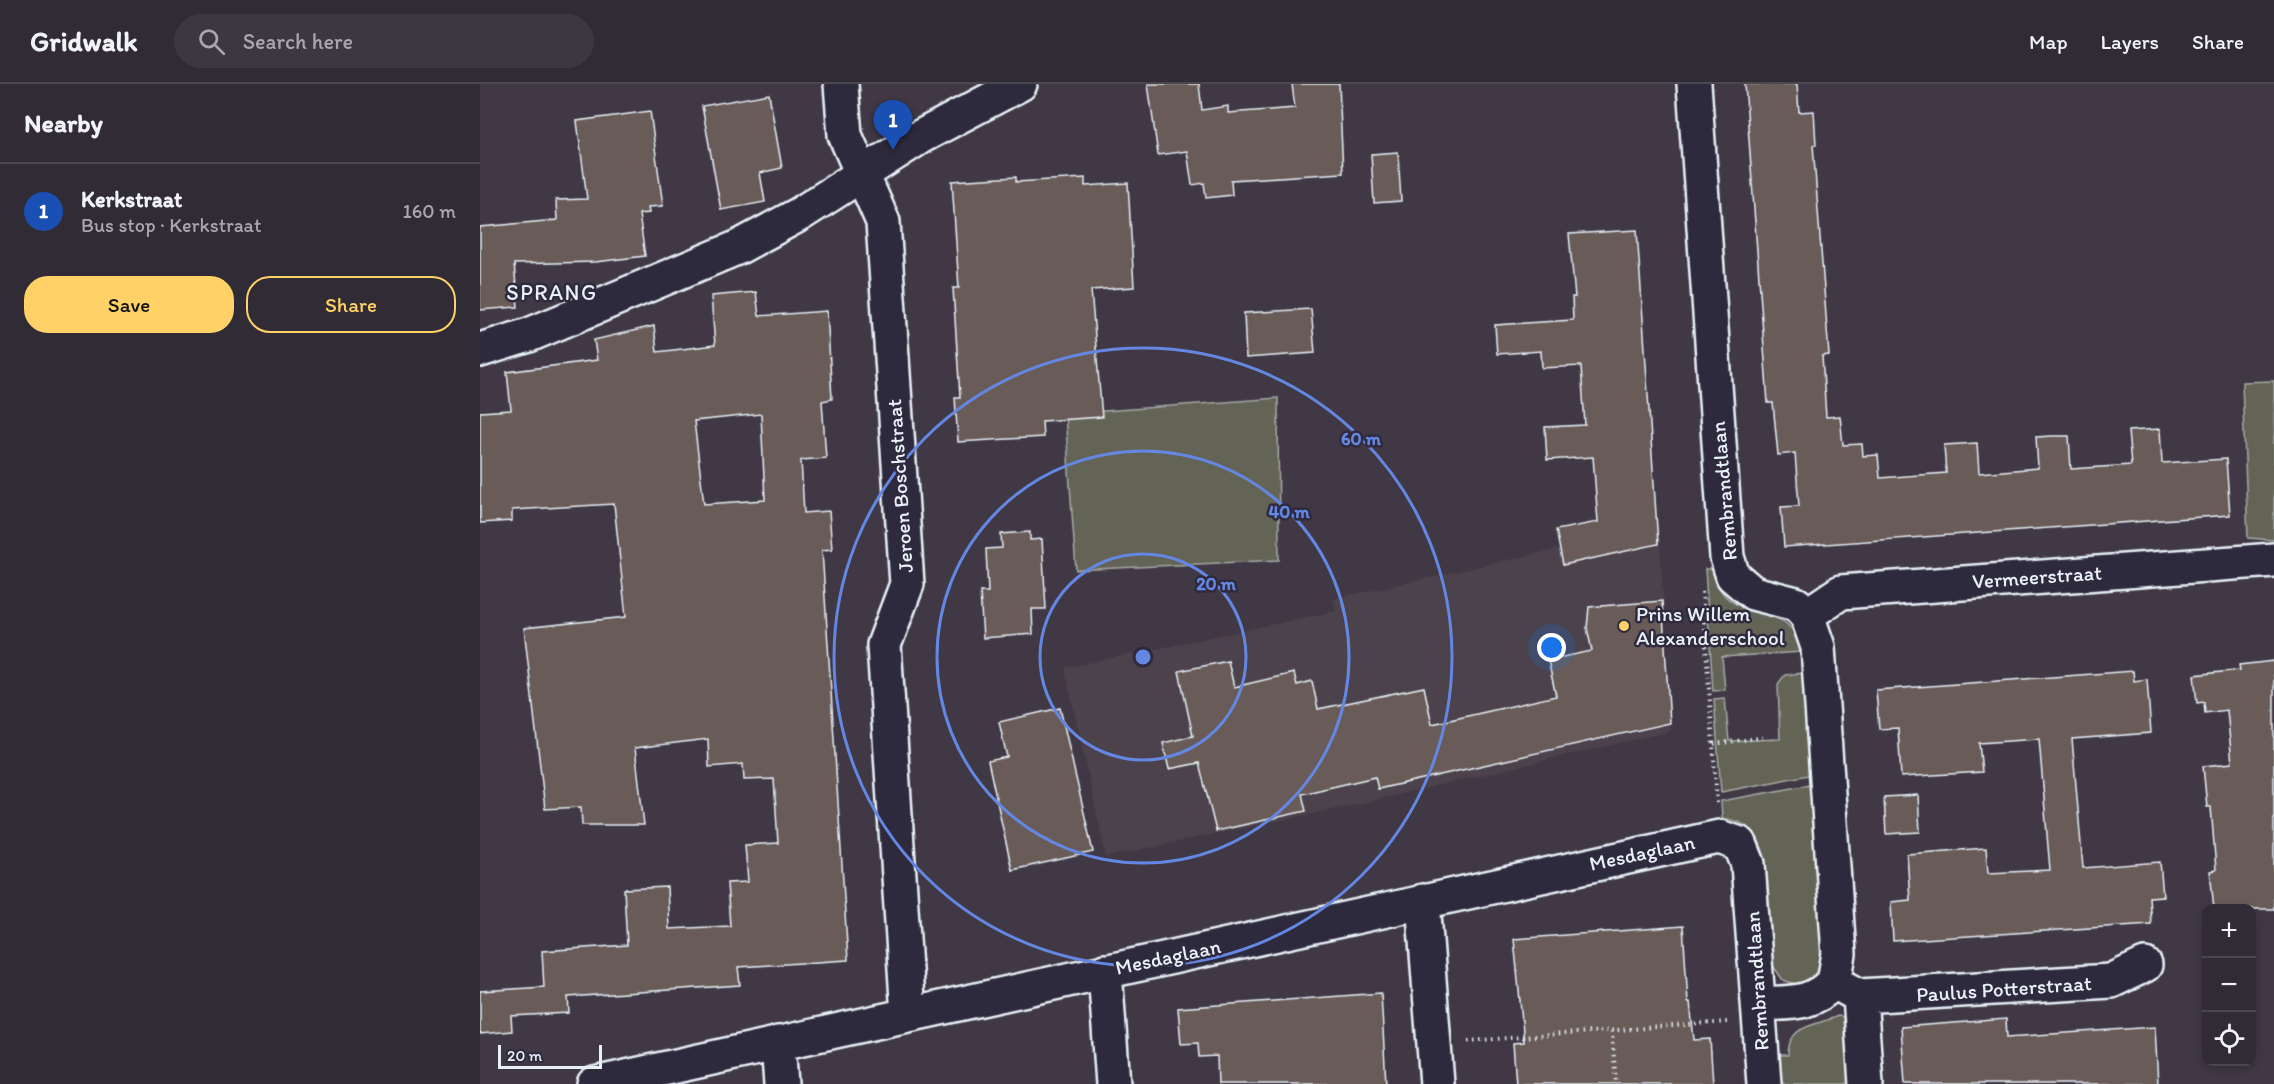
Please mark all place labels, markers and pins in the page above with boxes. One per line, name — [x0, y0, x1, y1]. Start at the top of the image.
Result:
pin: 1 — [874, 100, 912, 150]
place label: Prins Willem Alexanderschool — [1636, 601, 1785, 650]
marker: Prins Willem Alexanderschool — [1617, 619, 1631, 633]
centre of rings — [1133, 647, 1153, 667]

